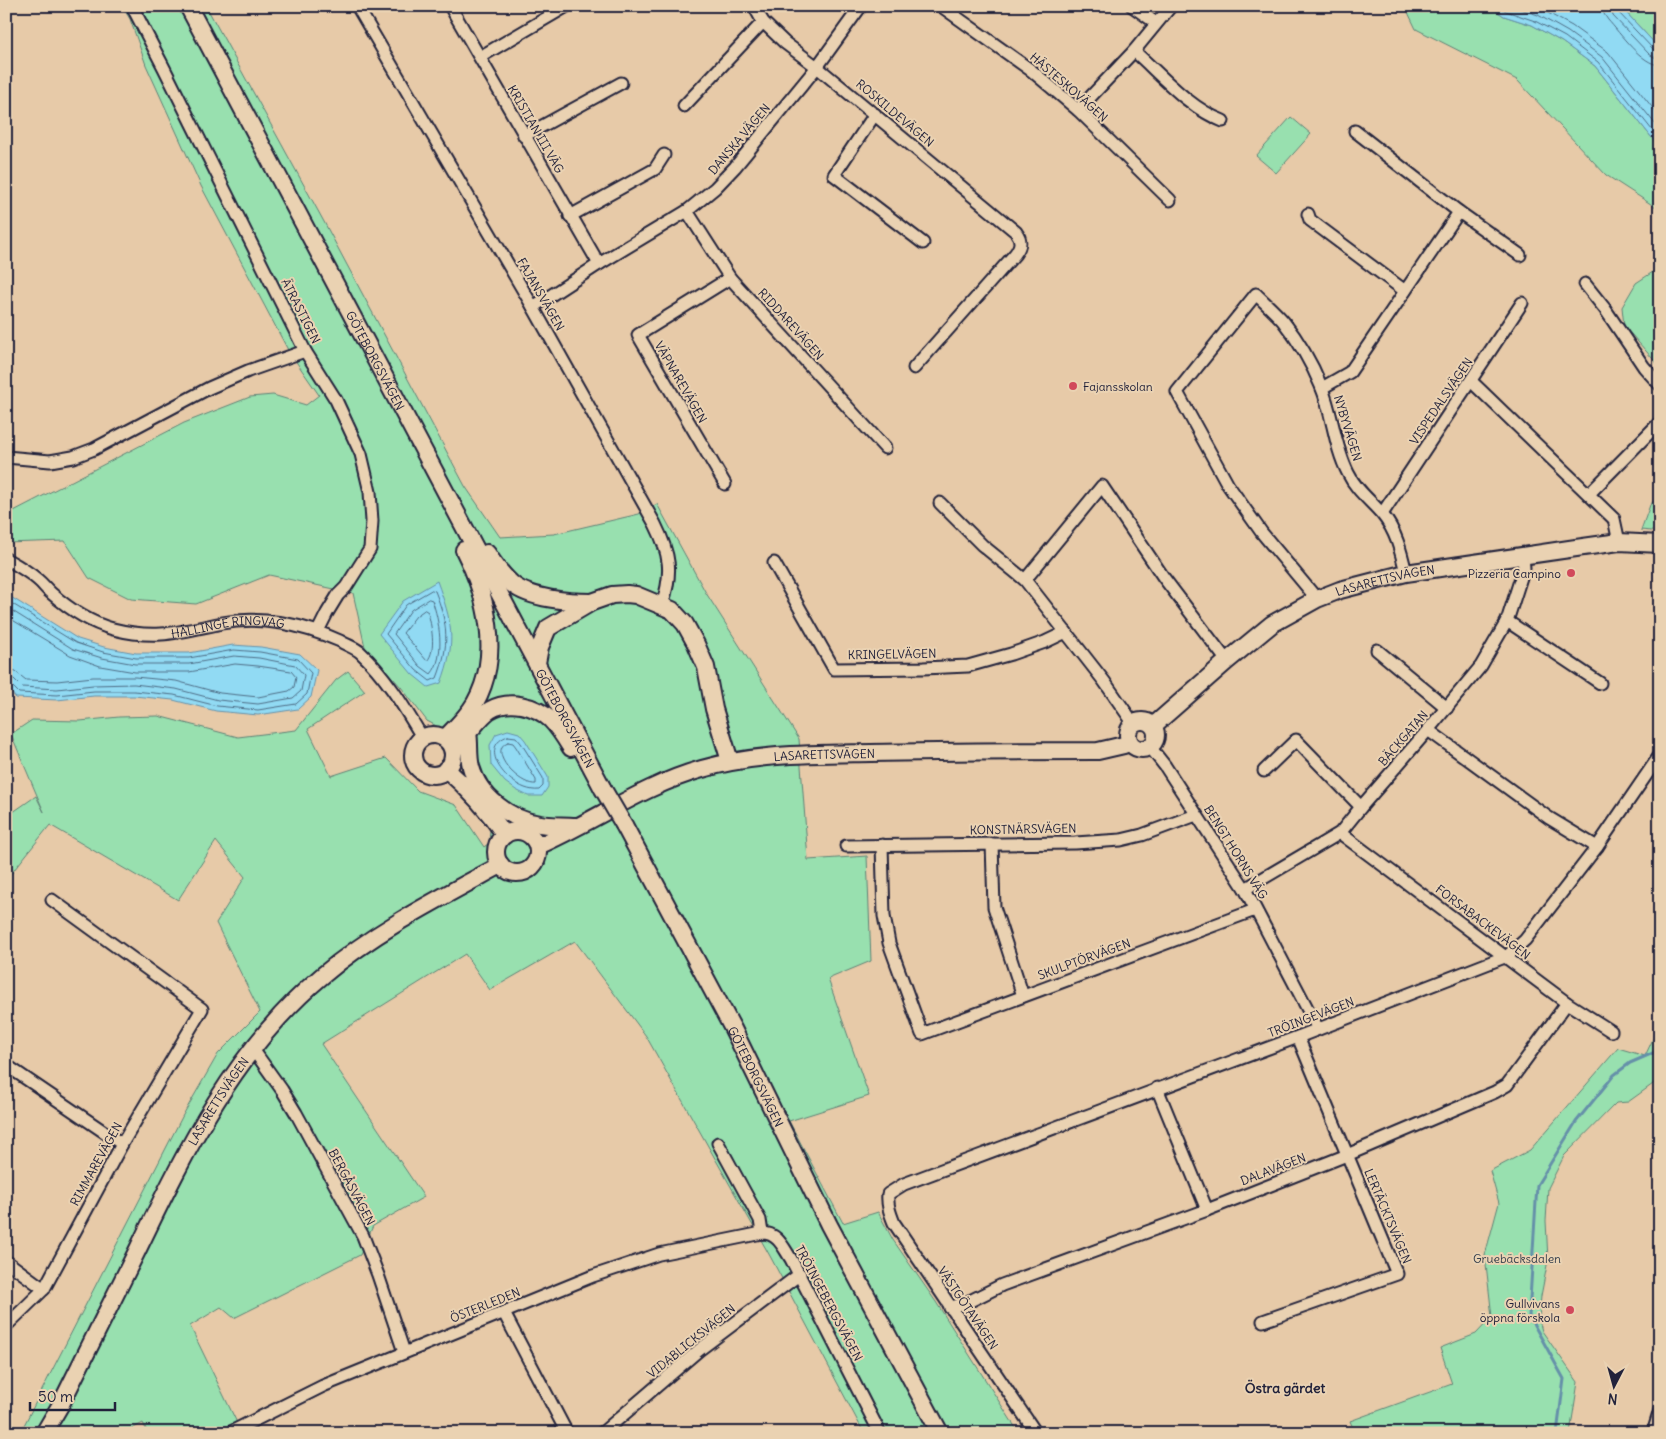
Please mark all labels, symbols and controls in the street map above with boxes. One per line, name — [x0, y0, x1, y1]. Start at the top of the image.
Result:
street label: HÄSTESKOVÄGEN — [1027, 49, 1111, 125]
street label: ROSKILDEVÄGEN — [853, 76, 937, 150]
street label: KRISTIAN III VÄG — [505, 82, 568, 176]
street label: DANSKA VÄGEN — [705, 100, 773, 178]
street label: FAJANSVÄGEN — [514, 255, 568, 333]
street label: ÄTRASTIGEN — [278, 276, 324, 346]
street label: RIDDAREVÄGEN — [755, 285, 827, 363]
street label: GÖTEBORGSVÄGEN — [343, 308, 408, 412]
street label: VÄPNAREVÄGEN — [652, 339, 710, 425]
street label: VISPEDALSVÄGEN — [1406, 355, 1476, 447]
place label: Fajansskolan — [1083, 379, 1153, 394]
marker: Fajansskolan — [1067, 380, 1079, 392]
street label: NYBYVÄGEN — [1331, 393, 1365, 463]
street label: LASARETTSVÄGEN — [1333, 561, 1435, 599]
place label: Pizzeria Campino — [1468, 566, 1561, 581]
marker: Pizzeria Campino — [1565, 567, 1577, 579]
street label: HÄLLINGE RINGVÄG — [170, 613, 286, 641]
street label: KRINGELVÄGEN — [848, 646, 936, 662]
street label: GÖTEBORGSVÄGEN — [533, 666, 598, 770]
street label: BÄCKGATAN — [1375, 707, 1431, 769]
street label: LASARETTSVÄGEN — [773, 745, 875, 764]
street label: BENGT HORNS VÄG — [1201, 802, 1271, 902]
street label: KONSTNÄRSVÄGEN — [969, 821, 1077, 837]
street label: FORSABACKEVÄGEN — [1433, 881, 1533, 963]
street label: SKULPTÖRVÄGEN — [1036, 935, 1132, 983]
street label: TRÖINGEVÄGEN — [1266, 994, 1356, 1040]
street label: GÖTEBORGSVÄGEN — [725, 1024, 787, 1129]
street label: LASARETTSVÄGEN — [184, 1054, 251, 1148]
street label: RIMMAREVÄGEN — [67, 1119, 125, 1209]
street label: BERGÅSVÄGEN — [326, 1146, 378, 1228]
street label: DALAVÄGEN — [1238, 1150, 1308, 1188]
street label: LERTÄCKTSVÄGEN — [1361, 1166, 1415, 1266]
street label: TRÖINGEBERGSVÄGEN — [792, 1243, 866, 1363]
park label: Gruebäcksdalen — [1473, 1251, 1561, 1266]
street label: VÄSTGÖTAVÄGEN — [935, 1264, 1001, 1352]
street label: ÖSTERLEDEN — [448, 1284, 522, 1326]
place label: Gullvivans öppna förskola — [1480, 1296, 1560, 1325]
street label: VIDABLICKSVÄGEN — [644, 1301, 738, 1381]
marker: Gullvivans öppna förskola — [1564, 1304, 1576, 1316]
north arrow — [1588, 1362, 1638, 1412]
scale bar — [30, 1379, 115, 1411]
district label: Östra gärdet — [1245, 1379, 1326, 1397]
text: 50 m — [38, 1387, 73, 1406]
text: N — [1607, 1389, 1618, 1408]

